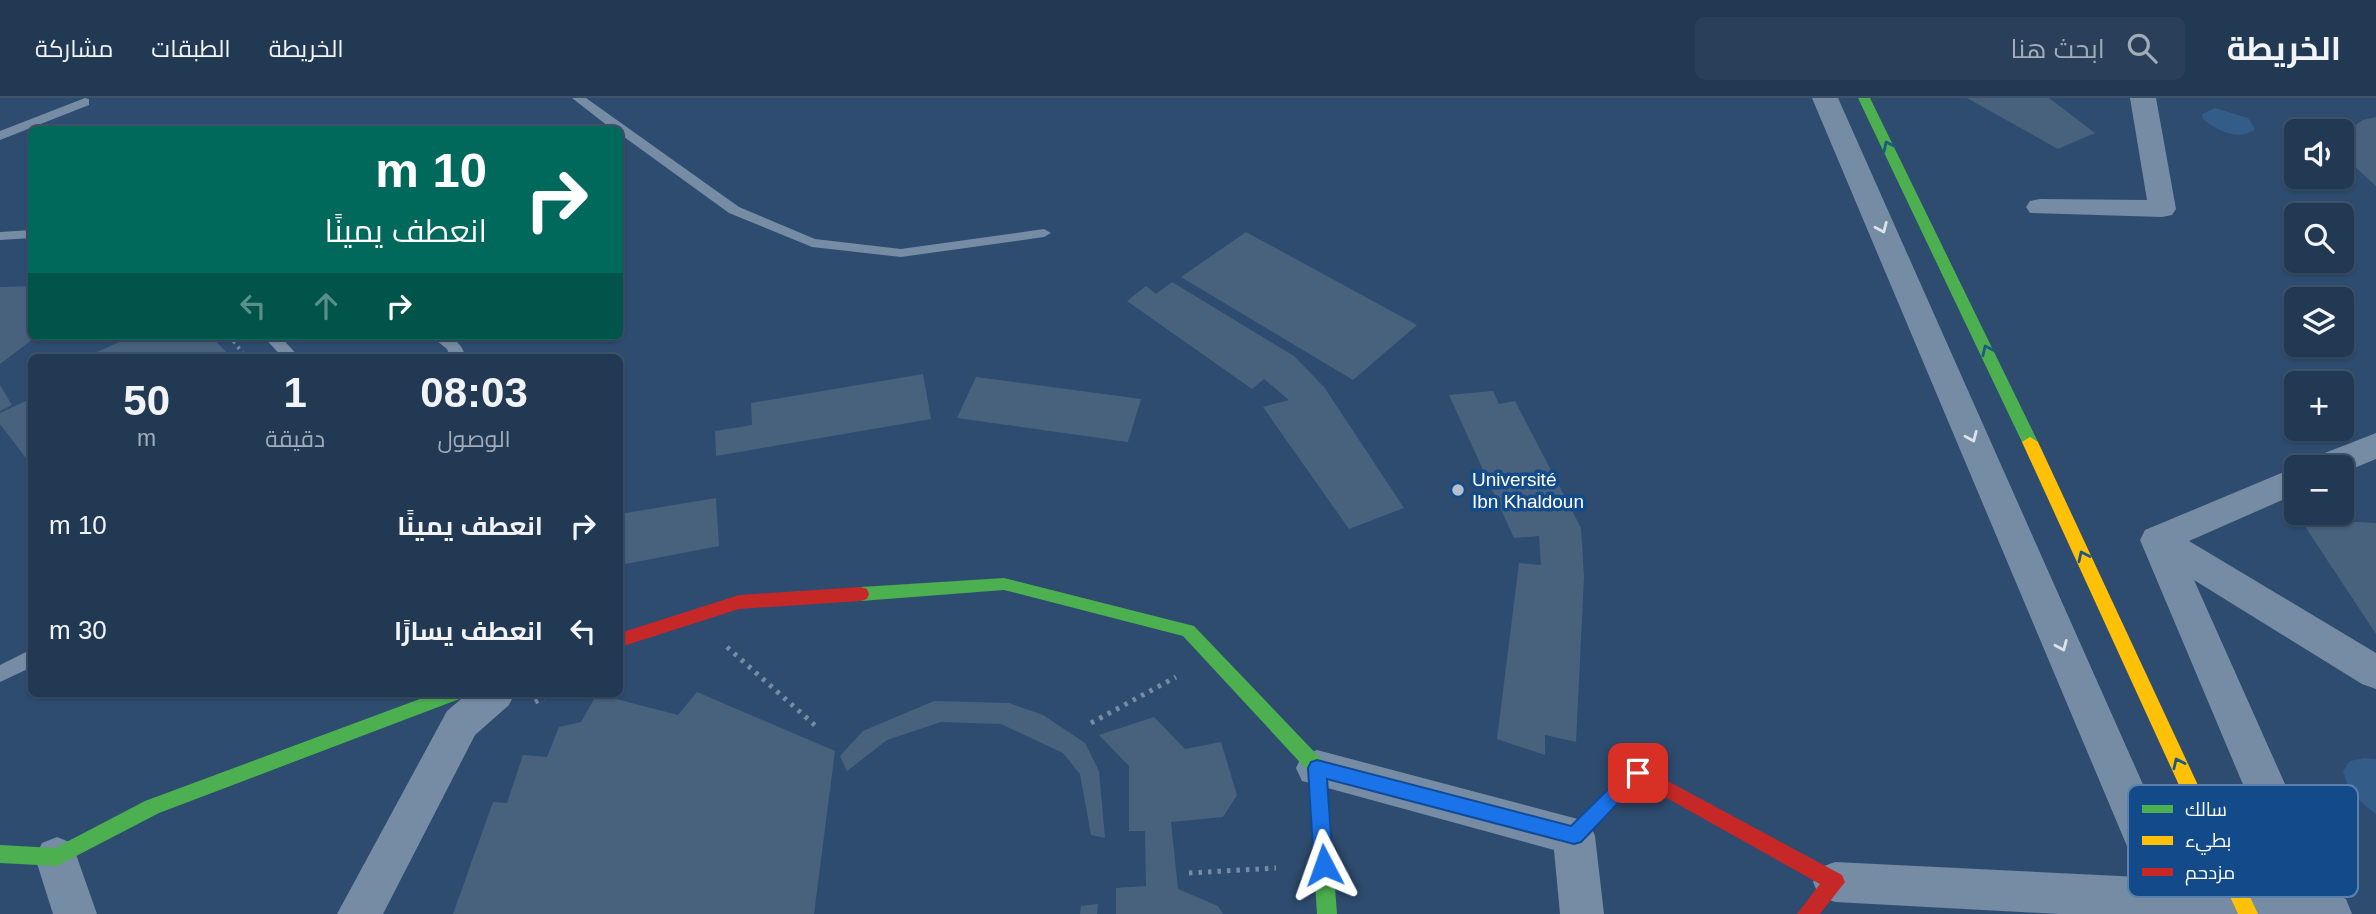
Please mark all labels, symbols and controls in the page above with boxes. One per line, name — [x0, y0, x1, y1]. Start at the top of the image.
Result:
search box — [1695, 17, 2185, 80]
icon: search — [2123, 29, 2161, 67]
text: الخريطة — [2227, 30, 2341, 67]
text: ابحث هنا — [2011, 34, 2105, 64]
text: مشاركة — [35, 35, 113, 62]
text: الطبقات — [151, 35, 231, 62]
text: الخريطة — [269, 35, 344, 62]
map controls — [2284, 119, 2354, 525]
button: sound — [2284, 119, 2354, 189]
one-way arrow — [1882, 141, 1896, 153]
text: 10 m — [375, 143, 487, 197]
icon: right — [511, 154, 602, 245]
button: search — [2284, 203, 2354, 273]
text: انعطف يمينًا — [324, 213, 487, 249]
one-way arrow — [1874, 221, 1888, 233]
icon: left — [234, 287, 272, 325]
icon: ahead — [307, 287, 345, 325]
icon: right — [380, 287, 418, 325]
button: layers — [2284, 287, 2354, 357]
one-way arrow — [1982, 345, 1996, 357]
text: 1 — [283, 369, 307, 416]
text: 08:03 — [420, 369, 528, 416]
button: + — [2284, 371, 2354, 441]
text: 50 — [123, 377, 170, 424]
text: m — [137, 425, 156, 451]
text: دقيقة — [265, 426, 325, 452]
text: الوصول — [437, 426, 511, 452]
one-way arrow — [1964, 430, 1978, 442]
button: − — [2284, 455, 2354, 525]
place label: Université Ibn Khaldoun — [1472, 469, 1584, 512]
marker: Université Ibn Khaldoun — [1450, 482, 1466, 498]
icon: right — [564, 507, 602, 545]
text: 10 m — [49, 510, 107, 540]
text: انعطف يمينًا — [397, 511, 543, 541]
one-way arrow — [2077, 551, 2091, 564]
icon: left — [564, 612, 602, 650]
text: 30 m — [49, 615, 107, 645]
text: انعطف يسارًا — [394, 616, 543, 646]
one-way arrow — [2054, 639, 2068, 651]
pin — [1608, 743, 1668, 803]
icon: arrive — [1619, 754, 1657, 792]
one-way arrow — [2173, 758, 2187, 770]
legend — [2128, 785, 2358, 897]
text: سالك — [2185, 799, 2227, 820]
position arrow — [1287, 828, 1361, 902]
text: بطيء — [2185, 830, 2231, 855]
text: مزدحم — [2185, 862, 2235, 886]

